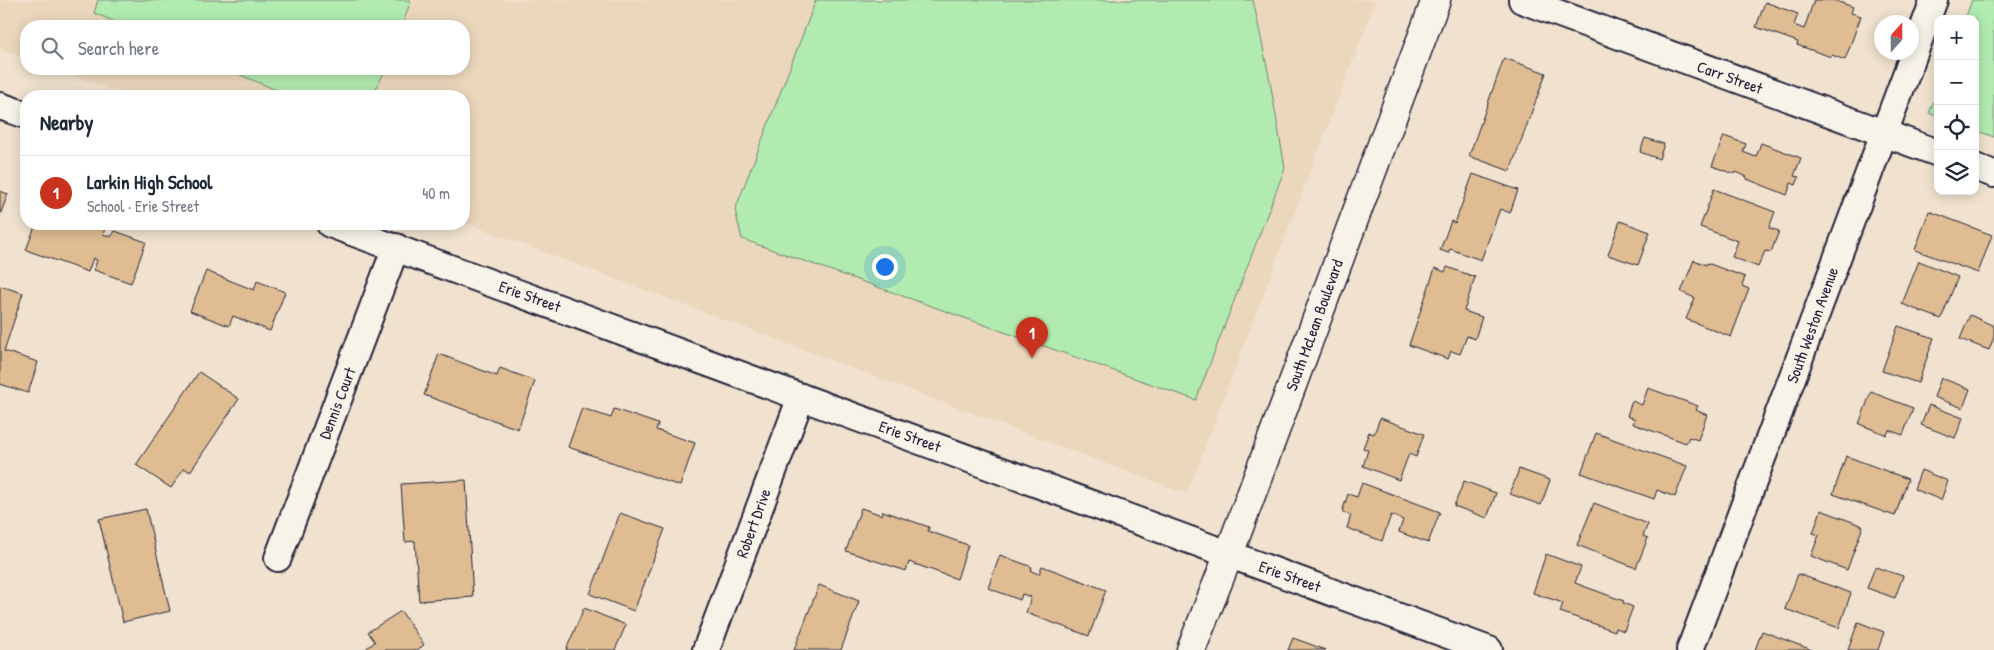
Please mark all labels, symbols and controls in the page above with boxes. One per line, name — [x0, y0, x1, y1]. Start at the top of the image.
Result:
north arrow — [1874, 15, 1919, 60]
map controls — [1934, 15, 1979, 195]
button: + — [1934, 15, 1979, 60]
search box — [20, 20, 470, 75]
icon: search — [38, 34, 66, 62]
text: Search here — [78, 35, 159, 61]
street label: Carr Street — [1694, 55, 1766, 99]
button: − — [1934, 60, 1979, 105]
button: locate — [1934, 105, 1979, 150]
text: Nearby — [40, 108, 93, 137]
button: layers — [1934, 150, 1979, 195]
text: Larkin High School — [87, 169, 212, 195]
text: 1 — [53, 182, 59, 204]
text: 40 m — [422, 182, 450, 204]
text: School · Erie Street — [87, 195, 199, 217]
your location — [872, 254, 898, 280]
street label: South McLean Boulevard — [1280, 256, 1348, 394]
street label: South Weston Avenue — [1781, 263, 1843, 386]
street label: Erie Street — [496, 275, 564, 317]
pin: 1 — [1016, 317, 1048, 358]
street label: Dennis Court — [313, 364, 361, 442]
street label: Erie Street — [876, 415, 944, 457]
street label: Robert Drive — [730, 485, 776, 561]
street label: Erie Street — [1256, 555, 1324, 597]

